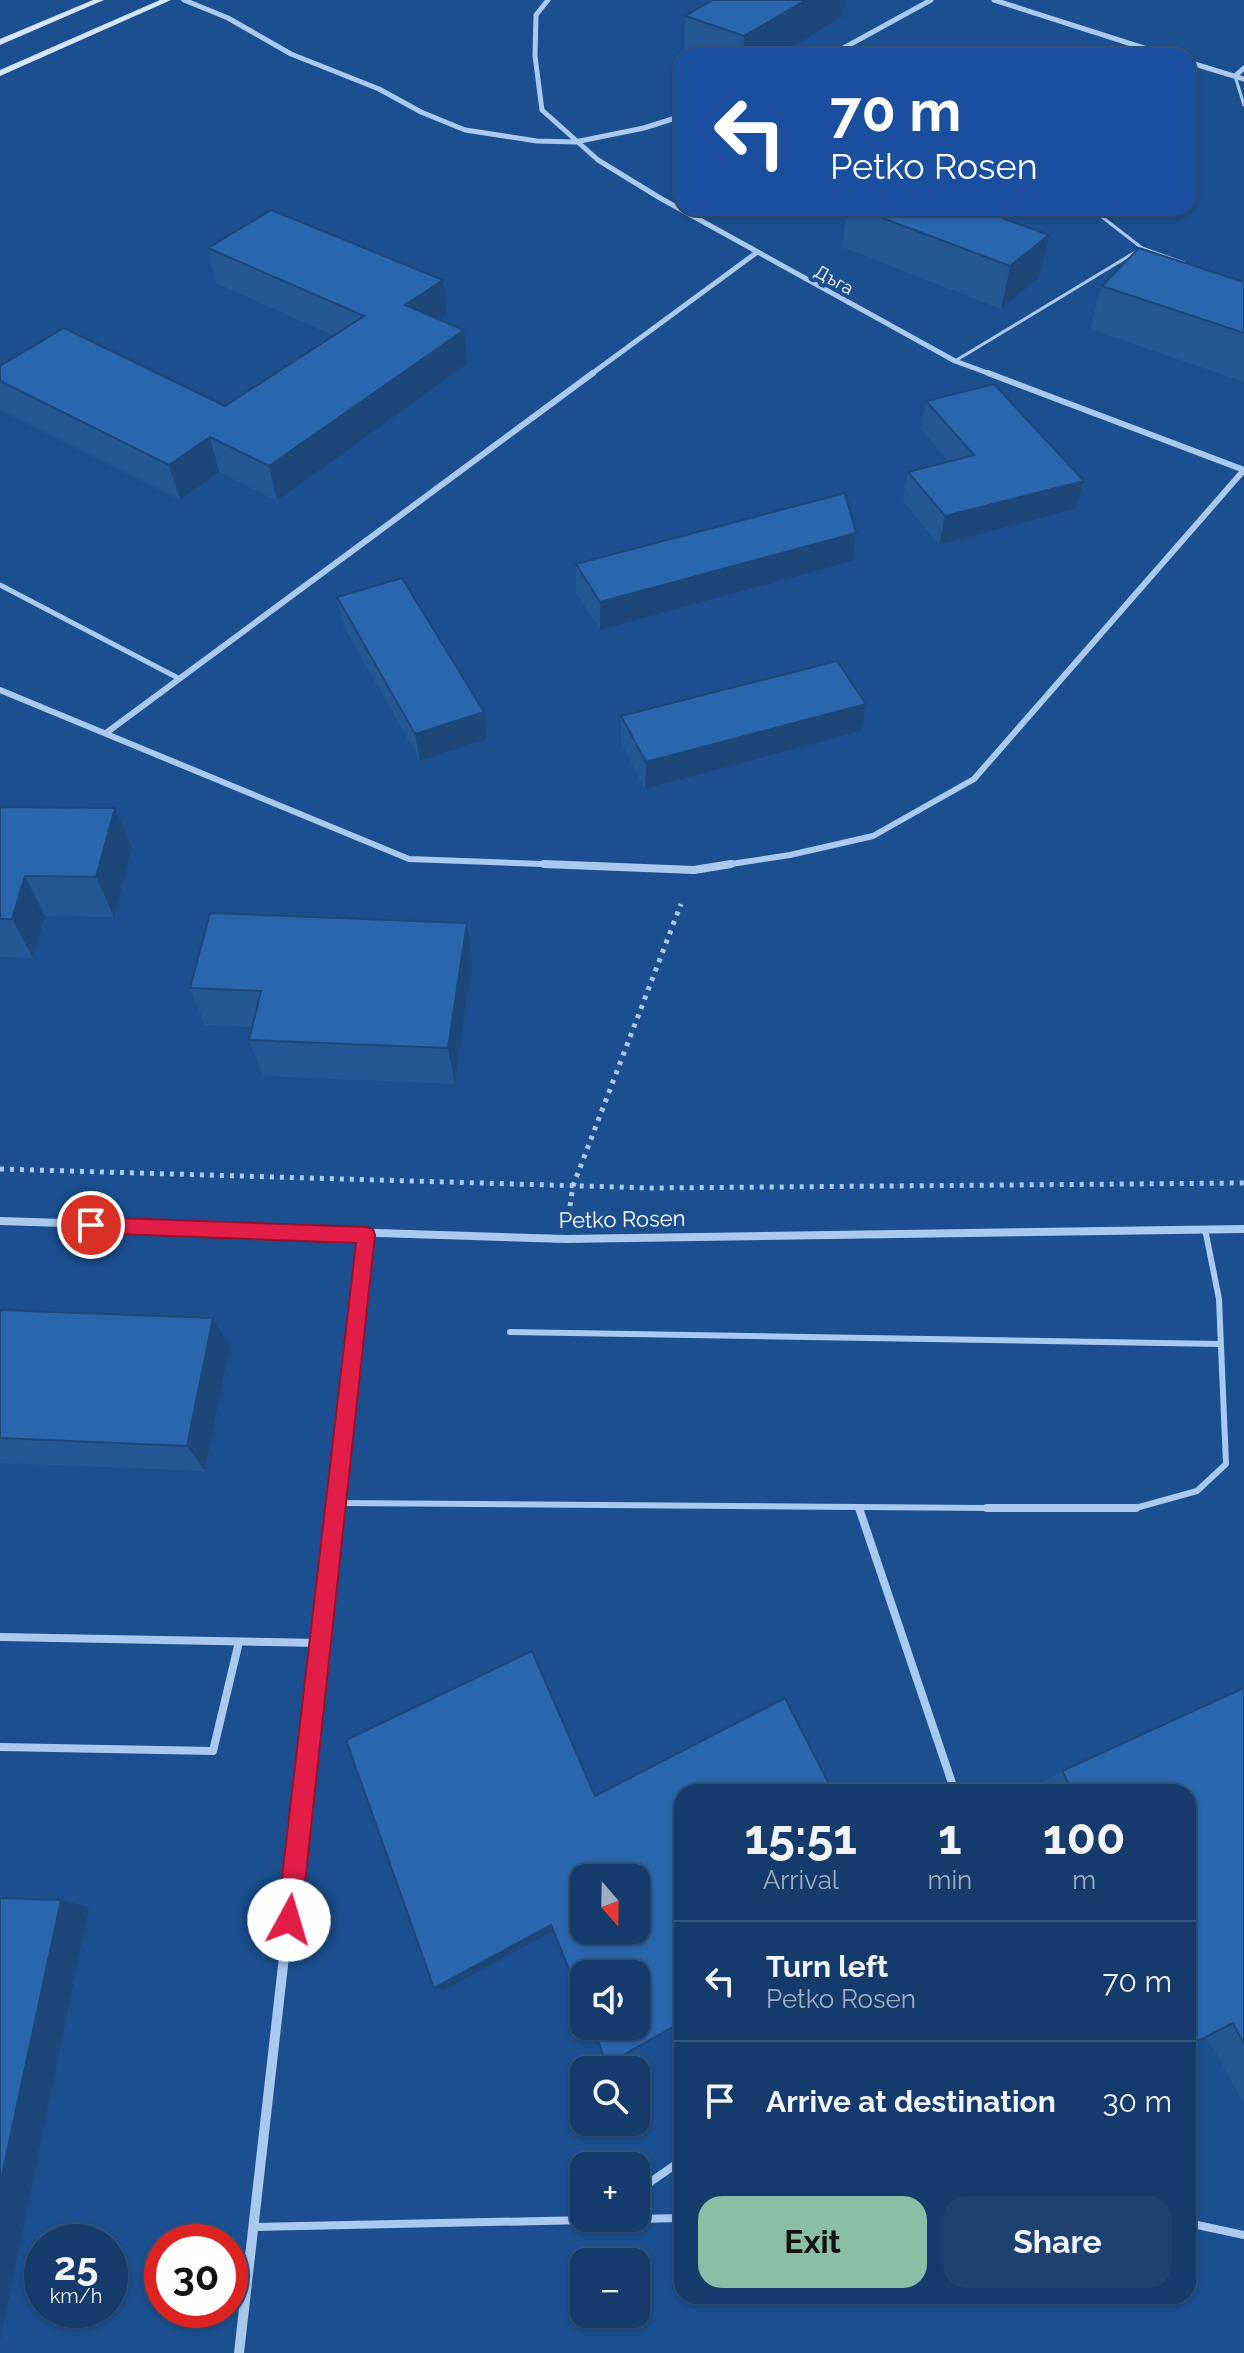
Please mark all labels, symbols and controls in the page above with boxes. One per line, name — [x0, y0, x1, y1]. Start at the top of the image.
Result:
text: 70 m — [830, 78, 961, 144]
icon: left — [698, 80, 802, 184]
text: Petko Rosen — [830, 145, 1038, 187]
street label: Дъга — [811, 260, 857, 299]
pin — [57, 1191, 125, 1259]
icon: arrive — [69, 1203, 113, 1247]
street label: Petko Rosen — [558, 1205, 686, 1233]
text: 15:51 — [745, 1809, 857, 1865]
text: 1 — [938, 1809, 962, 1865]
text: 100 — [1043, 1809, 1125, 1865]
north arrow — [570, 1864, 650, 1944]
map controls — [570, 1864, 650, 2328]
text: Arrival — [763, 1865, 839, 1895]
text: min — [928, 1865, 972, 1895]
text: m — [1072, 1865, 1096, 1895]
position arrow — [247, 1878, 331, 1962]
text: Turn left — [766, 1949, 888, 1984]
icon: left — [698, 1959, 742, 2003]
button: sound — [570, 1960, 650, 2040]
text: 70 m — [1102, 1964, 1172, 1999]
text: Petko Rosen — [766, 1984, 916, 2014]
button: search — [570, 2056, 650, 2136]
icon: arrive — [698, 2079, 742, 2123]
text: Arrive at destination — [766, 2084, 1056, 2119]
text: 30 m — [1102, 2084, 1172, 2119]
button: + — [570, 2152, 650, 2232]
button: Exit — [698, 2196, 927, 2288]
button: Share — [943, 2196, 1172, 2288]
speed limit sign: 30 — [144, 2224, 248, 2328]
text: 25 — [54, 2242, 98, 2289]
button: − — [570, 2248, 650, 2328]
text: km/h — [50, 2284, 102, 2308]

